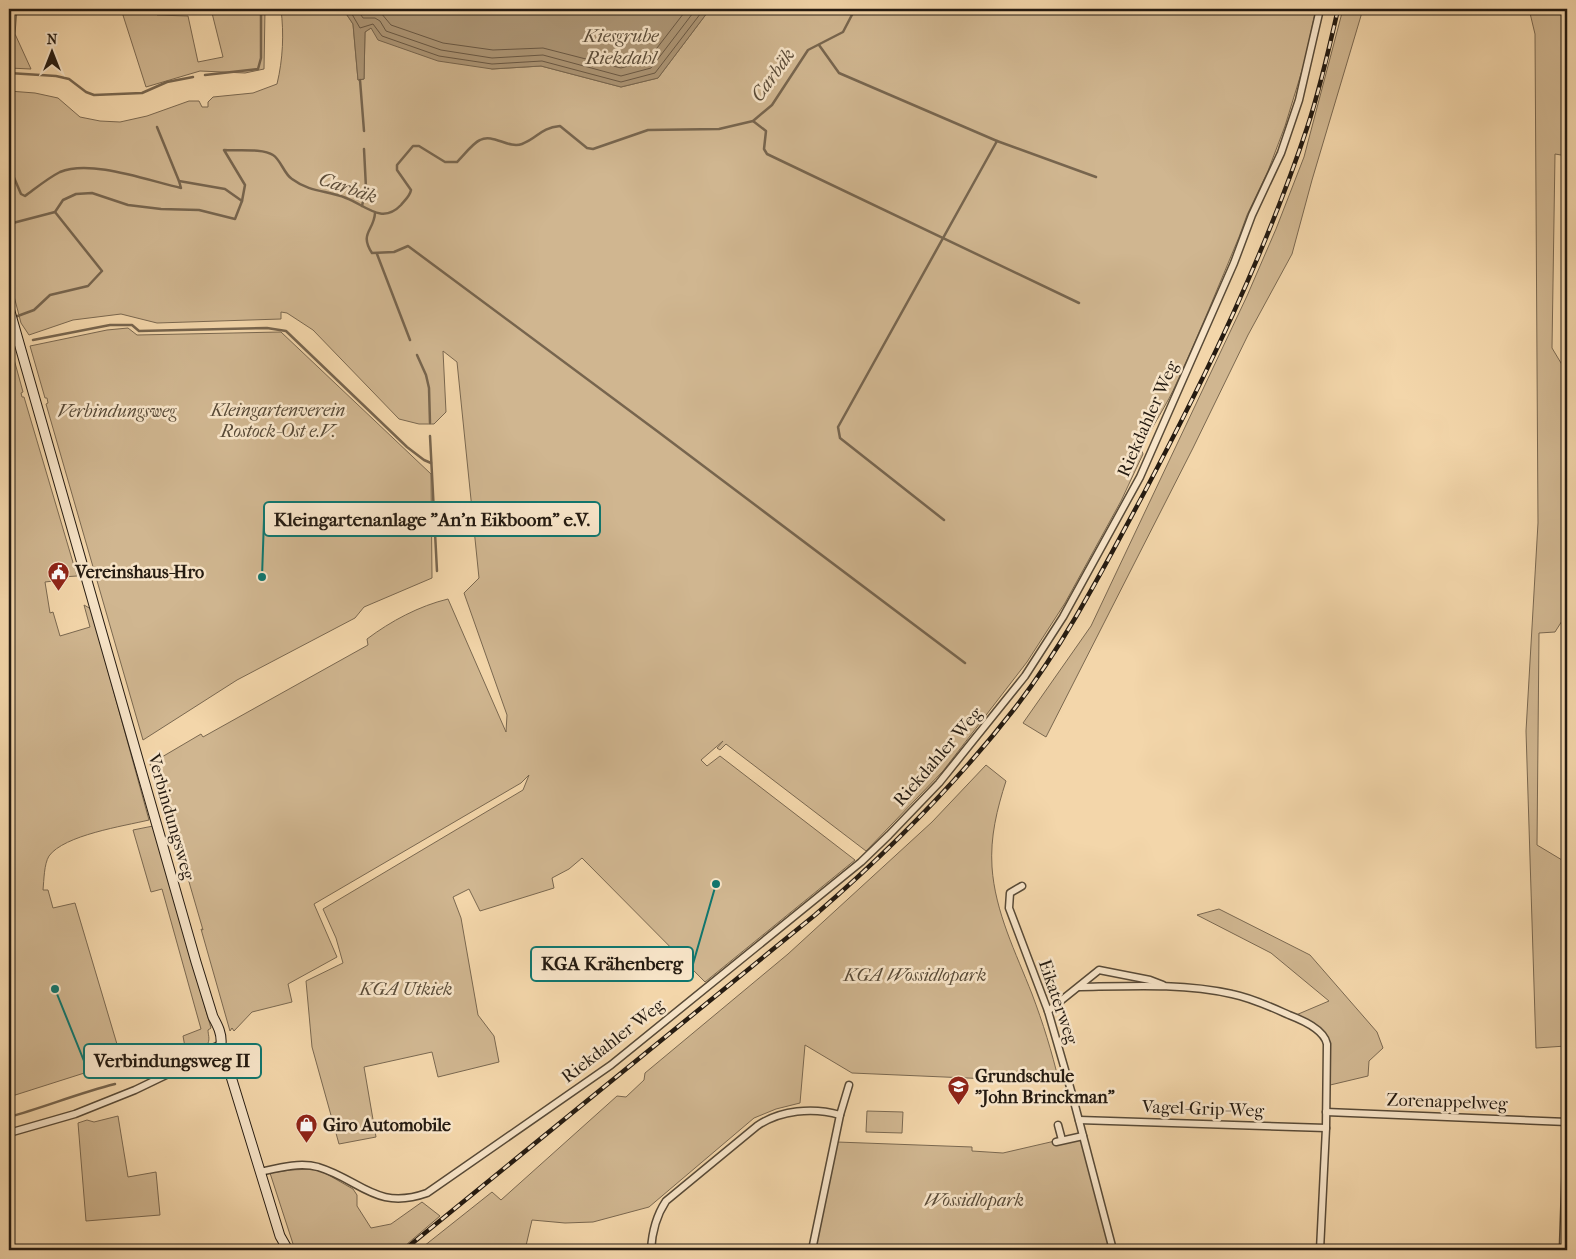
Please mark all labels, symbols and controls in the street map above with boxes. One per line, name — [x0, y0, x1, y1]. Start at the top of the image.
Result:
water label: Kiesgrube Riekdahl — [581, 25, 660, 69]
north arrow — [28, 28, 78, 78]
text: N — [47, 31, 58, 48]
water label: Carbäk — [746, 44, 800, 106]
water label: Carbäk — [316, 168, 380, 208]
street label: Riekdahler Weg — [1113, 357, 1183, 480]
park label: Kleingartenverein Rostock-Ost e.V. — [209, 400, 345, 442]
park label: Verbindungsweg — [58, 401, 177, 422]
callout: Kleingartenanlage "An'n Eikboom" e.V. — [264, 502, 600, 536]
text: Kleingartenanlage "An'n Eikboom" e.V. — [274, 509, 591, 531]
public building icon: Vereinshaus-Hro — [47, 560, 71, 591]
place label: Vereinshaus-Hro — [74, 562, 204, 583]
street label: Riekdahler Weg — [889, 703, 987, 811]
street label: Verbindungsweg — [143, 750, 199, 883]
callout: KGA Krähenberg — [531, 947, 693, 981]
text: KGA Krähenberg — [541, 953, 684, 975]
street label: Eikaterweg — [1034, 957, 1082, 1048]
park label: KGA Wossidlopark — [842, 965, 986, 986]
park label: KGA Utkiek — [358, 979, 452, 1000]
street label: Riekdahler Weg — [557, 994, 669, 1088]
callout: Verbindungsweg II — [84, 1044, 261, 1078]
text: Verbindungsweg II — [93, 1050, 251, 1072]
place label: Grundschule "John Brinckman" — [975, 1066, 1115, 1108]
school or university icon: Grundschule "John Brinckman" — [947, 1074, 971, 1105]
street label: Zorenappelweg — [1386, 1089, 1508, 1115]
street label: Vagel-Grip-Weg — [1141, 1096, 1265, 1122]
shop icon: Giro Automobile — [295, 1113, 319, 1144]
place label: Giro Automobile — [323, 1115, 451, 1136]
park label: Wossidlopark — [924, 1190, 1024, 1211]

